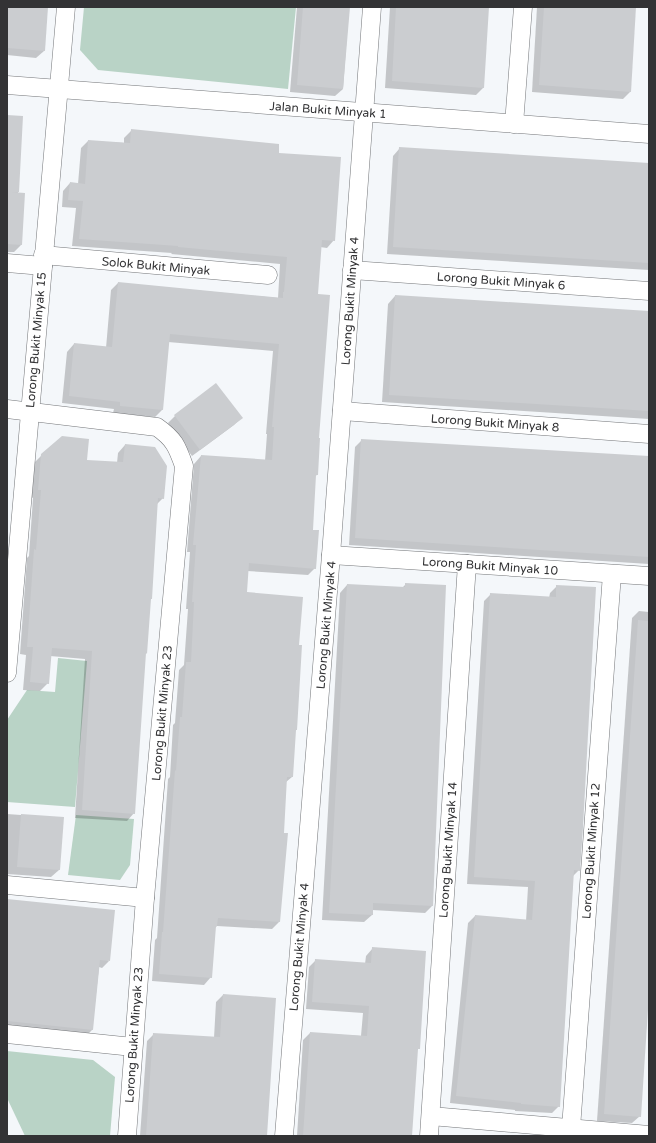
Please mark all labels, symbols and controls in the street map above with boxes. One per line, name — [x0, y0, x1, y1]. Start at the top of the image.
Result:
street label: Jalan Bukit Minyak 1 — [269, 99, 387, 121]
street label: Lorong Bukit Minyak 4 — [339, 236, 362, 366]
street label: Solok Bukit Minyak — [101, 254, 211, 278]
street label: Lorong Bukit Minyak 6 — [436, 270, 566, 292]
street label: Lorong Bukit Minyak 15 — [23, 272, 49, 408]
street label: Lorong Bukit Minyak 8 — [430, 412, 560, 434]
street label: Lorong Bukit Minyak 10 — [422, 554, 559, 578]
street label: Lorong Bukit Minyak 4 — [313, 560, 339, 690]
street label: Lorong Bukit Minyak 23 — [149, 645, 175, 781]
street label: Lorong Bukit Minyak 14 — [436, 781, 460, 918]
street label: Lorong Bukit Minyak 12 — [579, 783, 603, 919]
street label: Lorong Bukit Minyak 4 — [286, 882, 312, 1012]
street label: Lorong Bukit Minyak 23 — [122, 967, 146, 1103]

